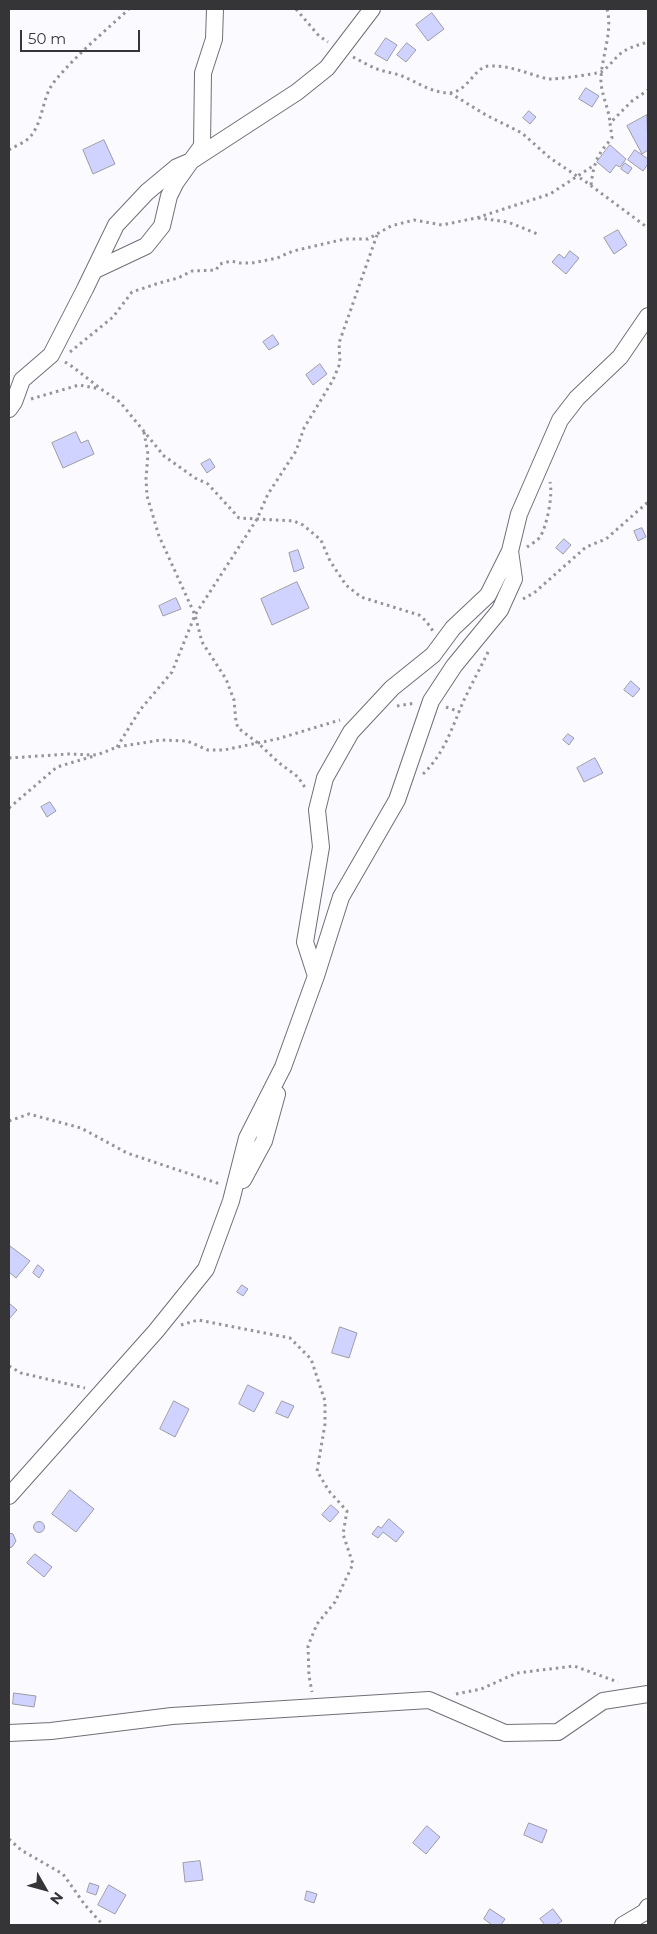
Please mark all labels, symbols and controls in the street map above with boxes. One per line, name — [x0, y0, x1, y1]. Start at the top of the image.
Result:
scale bar — [22, 20, 142, 52]
text: 50 m — [28, 29, 66, 48]
north arrow — [20, 1864, 70, 1914]
text: N — [46, 1888, 67, 1908]

